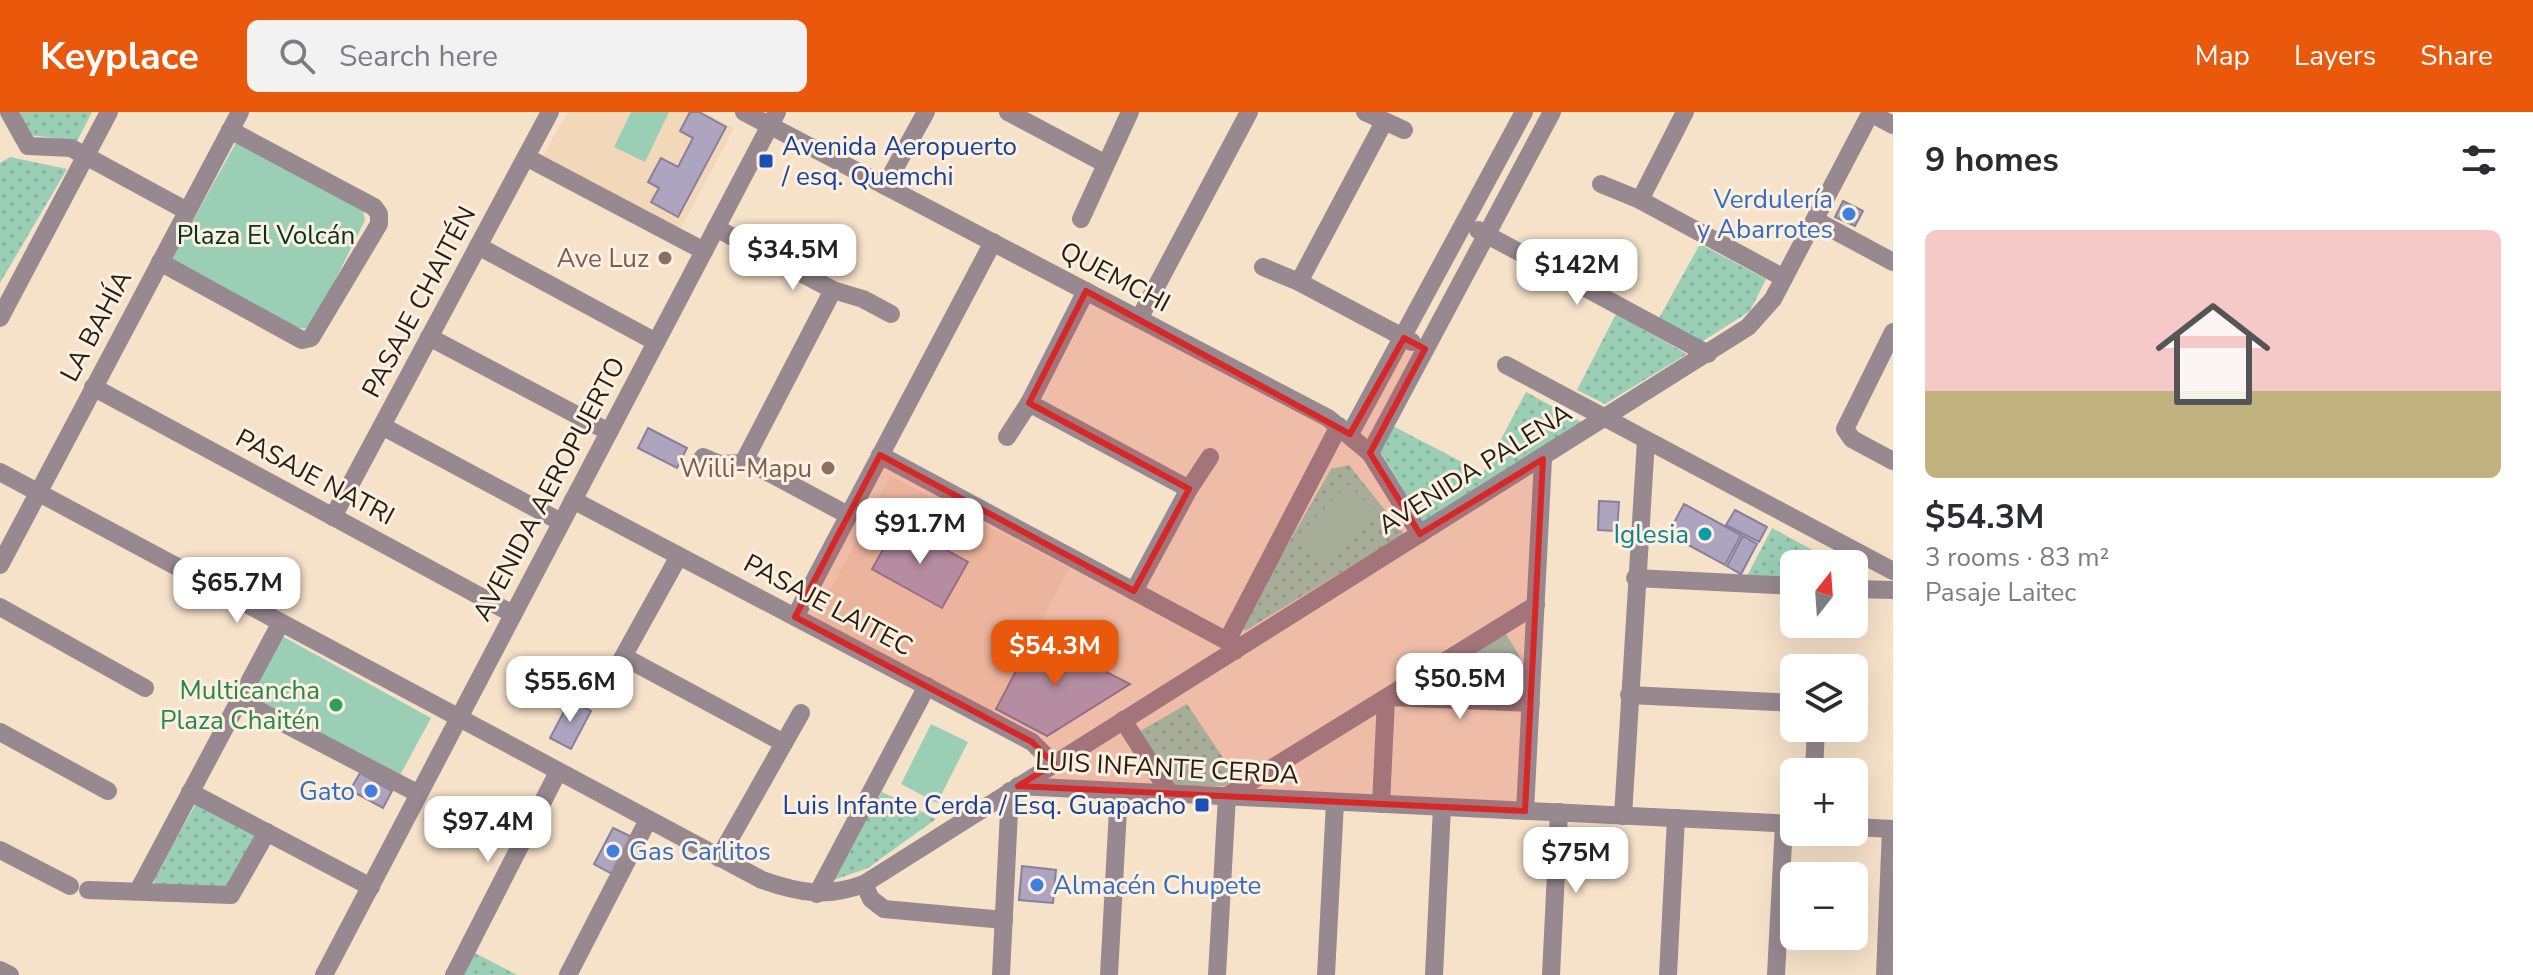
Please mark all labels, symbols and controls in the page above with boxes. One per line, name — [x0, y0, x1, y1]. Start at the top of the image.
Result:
search box — [247, 20, 807, 92]
text: Keyplace — [40, 31, 199, 82]
icon: search — [275, 34, 319, 78]
text: Search here — [339, 36, 498, 77]
text: Map — [2195, 37, 2250, 75]
text: Layers — [2294, 37, 2376, 75]
text: Share — [2420, 37, 2493, 75]
place label: Avenida Aeropuerto / esq. Quemchi — [781, 129, 1017, 194]
text: 9 homes — [1925, 137, 2059, 183]
icon: filters — [2457, 138, 2501, 182]
marker: Avenida Aeropuerto / esq. Quemchi — [757, 152, 775, 170]
place label: Verdulería y Abarrotes — [1697, 182, 1833, 247]
street label: PASAJE CHAITÉN — [354, 200, 484, 404]
marker: Verdulería y Abarrotes — [1840, 205, 1858, 223]
park label: Plaza El Volcán — [177, 218, 355, 253]
pin: $34.5M — [728, 224, 858, 292]
text: $34.5M — [747, 232, 839, 267]
street label: QUEMCHI — [1054, 233, 1176, 321]
pin: $142M — [1521, 239, 1633, 307]
place label: Ave Luz — [557, 241, 649, 276]
text: $142M — [1535, 247, 1619, 282]
marker: Ave Luz — [656, 249, 674, 267]
street label: LA BAHÍA — [52, 264, 140, 388]
icon: home — [2141, 282, 2285, 426]
street label: AVENIDA AEROPUERTO — [464, 351, 634, 627]
street label: AVENIDA PALENA — [1372, 395, 1578, 543]
street label: PASAJE NATRI — [230, 420, 400, 534]
place label: Willi-Mapu — [679, 451, 812, 486]
marker: Willi-Mapu — [819, 459, 837, 477]
text: $54.3M — [1925, 494, 2045, 540]
pin: $91.7M — [855, 498, 985, 566]
text: $91.7M — [874, 506, 966, 541]
place label: Iglesia — [1613, 517, 1689, 552]
marker: Iglesia — [1696, 525, 1714, 543]
text: 3 rooms · 83 m² — [1925, 540, 2109, 575]
street label: PASAJE LAITEC — [737, 546, 919, 664]
north arrow — [1780, 550, 1868, 638]
map controls — [1780, 550, 1868, 950]
pin: $65.7M — [172, 557, 302, 625]
text: $65.7M — [191, 565, 283, 600]
text: Pasaje Laitec — [1925, 575, 2076, 610]
pin: $54.3M — [990, 620, 1120, 688]
text: $54.3M — [1009, 628, 1101, 663]
pin: $50.5M — [1395, 653, 1525, 721]
button: layers — [1780, 654, 1868, 742]
pin: $55.6M — [505, 656, 635, 724]
text: $50.5M — [1414, 661, 1506, 696]
text: $55.6M — [524, 664, 616, 699]
place label: Multicancha Plaza Chaitén — [160, 673, 320, 738]
marker: Multicancha Plaza Chaitén — [327, 696, 345, 714]
street label: LUIS INFANTE CERDA — [1034, 744, 1300, 792]
button: + — [1780, 758, 1868, 846]
place label: Gato — [299, 774, 355, 809]
marker: Gato — [362, 782, 380, 800]
place label: Luis Infante Cerda / Esq. Guapacho — [782, 788, 1186, 823]
pin: $97.4M — [423, 796, 553, 864]
marker: Luis Infante Cerda / Esq. Guapacho — [1193, 796, 1211, 814]
text: $97.4M — [442, 804, 534, 839]
pin: $75M — [1529, 827, 1623, 895]
place label: Gas Carlitos — [629, 834, 771, 869]
text: $75M — [1541, 835, 1611, 870]
marker: Gas Carlitos — [604, 842, 622, 860]
button: − — [1780, 862, 1868, 950]
place label: Almacén Chupete — [1053, 868, 1261, 903]
marker: Almacén Chupete — [1028, 876, 1046, 894]

